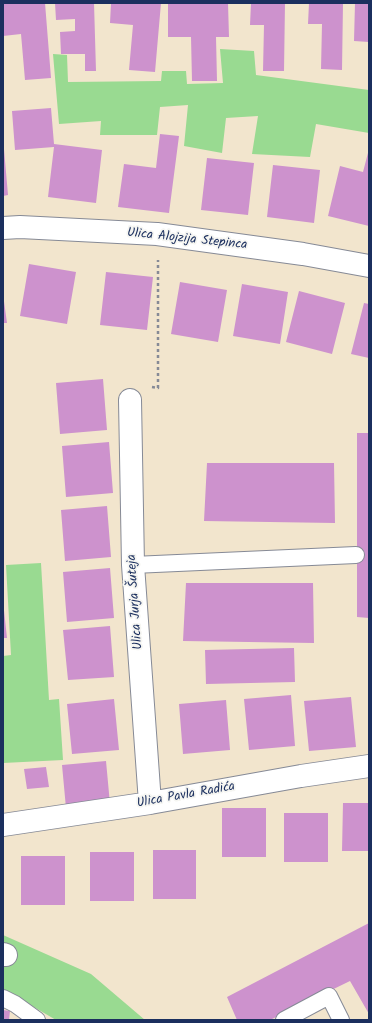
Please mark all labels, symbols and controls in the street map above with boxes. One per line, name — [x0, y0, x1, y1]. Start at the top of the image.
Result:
street label: Ulica Alojzija Stepinca — [126, 226, 248, 254]
street label: Ulica Jurja Šuteja — [125, 554, 147, 650]
street label: Ulica Pavla Radića — [136, 780, 236, 812]

